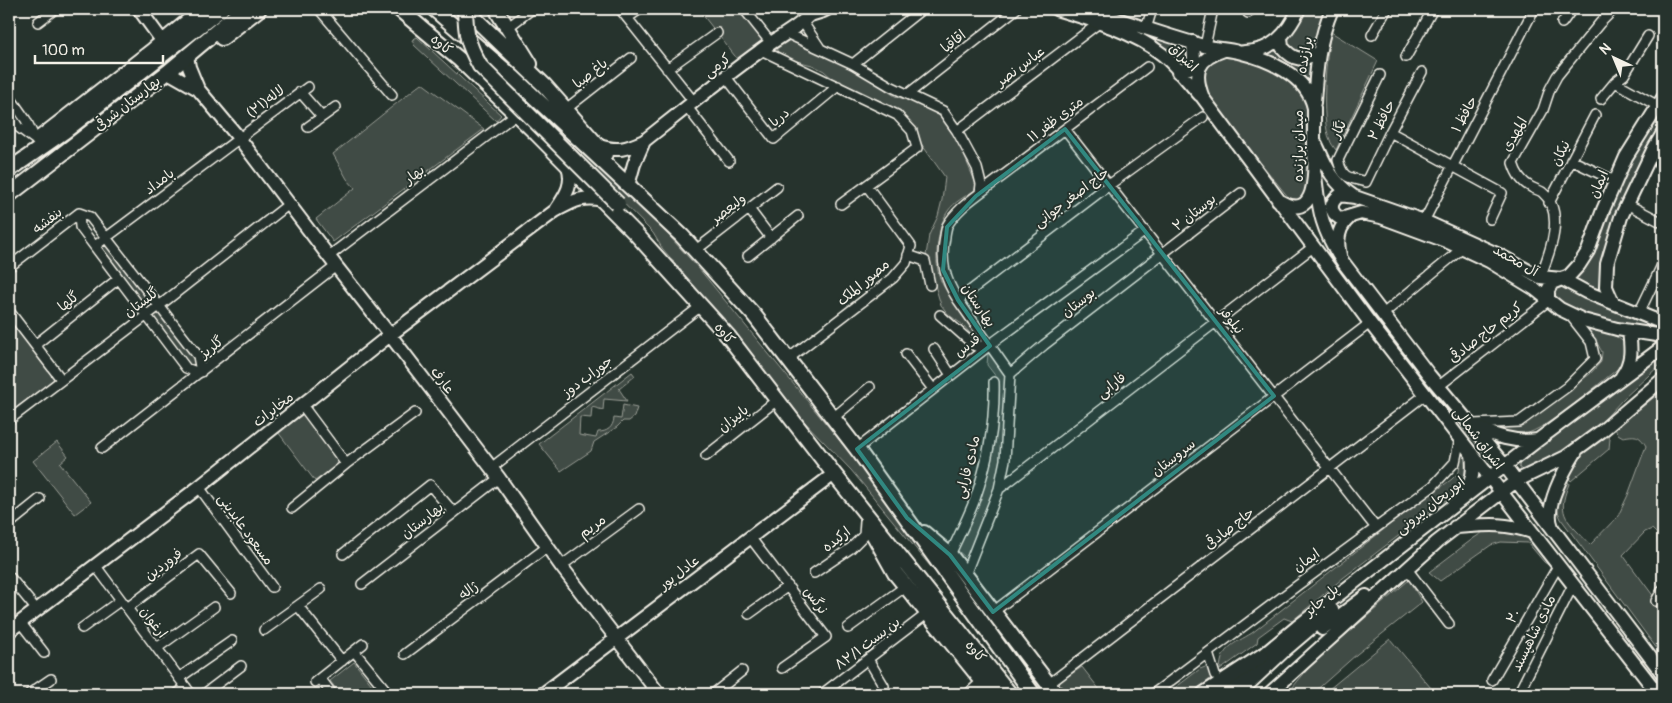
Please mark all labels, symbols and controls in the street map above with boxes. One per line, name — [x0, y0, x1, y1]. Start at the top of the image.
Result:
street label: اقاقیا — [937, 26, 969, 56]
street label: کاوه — [427, 30, 456, 58]
scale bar — [35, 32, 162, 64]
north arrow — [1590, 32, 1640, 82]
street label: برازنده — [1293, 35, 1316, 75]
street label: اشراق — [1166, 39, 1202, 75]
text: N — [1596, 40, 1615, 58]
text: 100 m — [42, 41, 85, 60]
street label: عباس نصر — [992, 43, 1048, 91]
street label: کرمی — [700, 50, 734, 81]
street label: باغ صبا — [570, 55, 612, 93]
street label: بهارستان شرقی — [91, 72, 164, 135]
street label: لاله(۲۱) — [243, 81, 288, 121]
street label: ۱۱ متری ظفر — [1024, 93, 1087, 146]
street label: حافظ ۱ — [1448, 93, 1481, 135]
street label: حافظ ۲ — [1364, 97, 1399, 143]
street label: دریا — [766, 104, 793, 131]
street label: میدان برازنده — [1290, 110, 1307, 182]
street label: المهدی — [1498, 114, 1531, 155]
street label: نگار — [1326, 117, 1350, 142]
street label: نیکان — [1547, 138, 1574, 169]
street label: بهار — [400, 161, 428, 188]
street label: حاج اصغر جوانی — [1030, 164, 1113, 232]
street label: بامداد — [141, 165, 178, 198]
street label: ایمان — [1585, 168, 1612, 201]
street label: ولیعصر — [707, 190, 749, 228]
street label: بوستان ۲ — [1169, 190, 1220, 235]
street label: بنفشه — [29, 203, 66, 237]
street label: آل محمد — [1490, 241, 1542, 280]
street label: مصور الملک — [834, 256, 893, 309]
street label: بهارستان — [958, 280, 999, 330]
street label: گلستان — [121, 284, 162, 321]
street label: بوستان — [1058, 284, 1099, 321]
street label: گلها — [54, 288, 82, 315]
street label: کریم حاج صادقی — [1445, 298, 1527, 368]
street label: نیلوفر — [1214, 302, 1248, 338]
street label: کاوه — [711, 319, 739, 348]
street label: قدس — [951, 330, 984, 361]
street label: گلریز — [195, 333, 227, 363]
street label: جوراب دوز — [558, 352, 616, 401]
street label: عارف — [427, 364, 458, 397]
street label: فارابی — [1093, 369, 1129, 402]
street label: مخابرات — [250, 388, 297, 431]
street label: پاییزان — [715, 401, 753, 436]
street label: اشراق شمالی — [1450, 404, 1508, 473]
street label: مادی فارابی — [951, 434, 984, 501]
street label: سروستان — [1148, 435, 1199, 480]
street label: ابوریحان بیرونی — [1392, 473, 1468, 538]
street label: مسعود عابدینی — [213, 490, 277, 569]
street label: بهارستان — [398, 499, 447, 542]
street label: حاج صادقی — [1201, 504, 1258, 554]
street label: مریم — [575, 511, 610, 544]
street label: ارکیده — [819, 523, 854, 556]
street label: فروردین — [141, 545, 186, 584]
street label: ایمان — [1290, 545, 1323, 576]
street label: عادل پور — [655, 551, 704, 595]
street label: ژاله — [455, 578, 481, 603]
street label: پل جابر — [1300, 581, 1343, 621]
street label: نرگس — [800, 583, 831, 617]
street label: مادی شاهپسند — [1508, 592, 1560, 675]
street label: ارغوان — [136, 603, 171, 641]
street label: ۲۰ — [1503, 606, 1524, 627]
street label: بن بست ۸۲/۱ — [831, 613, 903, 674]
street label: کاوه — [962, 637, 990, 666]

